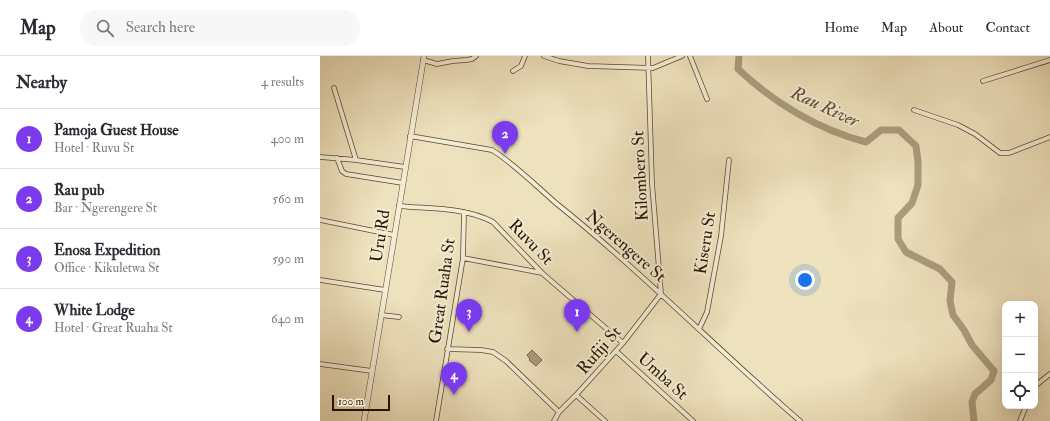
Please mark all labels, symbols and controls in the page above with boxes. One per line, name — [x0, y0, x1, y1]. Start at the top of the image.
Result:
search box — [80, 10, 360, 46]
text: Map — [20, 16, 56, 40]
icon: search — [94, 17, 116, 39]
text: Search here — [126, 18, 195, 37]
text: Home — [824, 19, 859, 36]
text: Map — [881, 19, 907, 36]
text: About — [929, 19, 963, 36]
text: Contact — [985, 19, 1030, 36]
text: Nearby — [16, 72, 67, 93]
text: 4 results — [261, 74, 304, 90]
water label: Rau River — [786, 81, 864, 133]
text: Pamoja Guest House — [54, 121, 178, 140]
pin: 2 — [492, 121, 518, 154]
street label: Kilombero St — [627, 130, 653, 222]
text: 1 — [27, 131, 31, 147]
text: 400 m — [271, 131, 304, 147]
text: Hotel · Ruvu St — [54, 140, 134, 156]
text: Rau pub — [54, 181, 104, 200]
text: 2 — [26, 191, 32, 207]
text: 560 m — [272, 191, 304, 207]
text: Bar · Ngerengere St — [54, 200, 157, 216]
street label: Ngerengere St — [581, 205, 671, 287]
street label: Uru Rd — [365, 208, 395, 264]
street label: Kiseru St — [690, 210, 720, 276]
street label: Ruvu St — [504, 215, 558, 270]
street label: Great Ruaha St — [424, 237, 460, 345]
text: Enosa Expedition — [54, 241, 161, 260]
text: 3 — [27, 251, 32, 267]
text: 590 m — [272, 251, 304, 267]
text: Office · Kikuletwa St — [54, 260, 160, 276]
your location — [795, 270, 815, 290]
pin: 3 — [456, 299, 482, 332]
pin: 1 — [564, 299, 590, 332]
text: White Lodge — [54, 301, 135, 320]
map controls — [1002, 301, 1038, 409]
button: + — [1002, 301, 1038, 337]
text: 4 — [25, 311, 33, 327]
text: 640 m — [271, 311, 304, 327]
text: Hotel · Great Ruaha St — [54, 320, 173, 336]
street label: Rufiji St — [572, 321, 626, 378]
button: − — [1002, 337, 1038, 373]
street label: Umba St — [633, 348, 693, 404]
pin: 4 — [441, 362, 467, 395]
button: locate — [1002, 373, 1038, 409]
scale bar — [332, 393, 390, 412]
text: 100 m — [338, 395, 364, 408]

